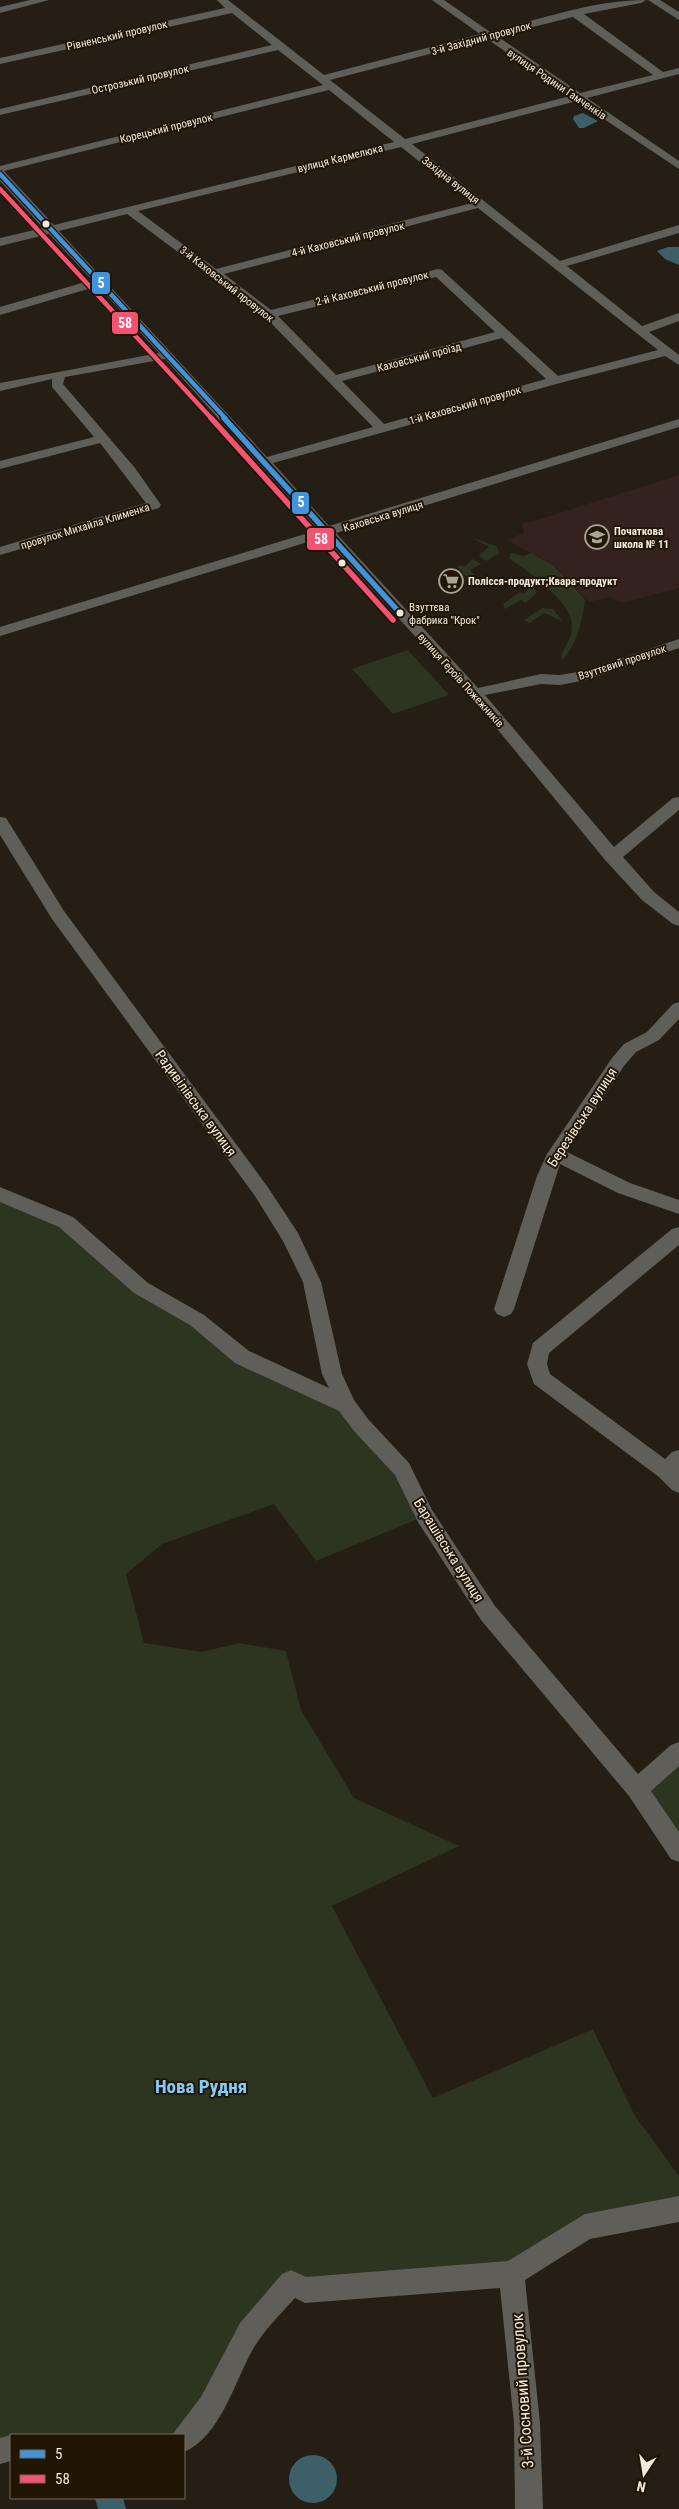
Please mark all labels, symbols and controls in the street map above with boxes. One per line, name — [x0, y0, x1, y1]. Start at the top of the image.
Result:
street label: Рівненський провулок — [66, 17, 169, 53]
street label: 3-й Західний провулок — [430, 19, 533, 58]
street label: вулиця Родини Гамченків — [505, 46, 609, 123]
street label: Острозький провулок — [90, 62, 191, 97]
street label: Корецький провулок — [118, 111, 214, 146]
street label: вулиця Кармелюка — [296, 142, 384, 175]
street label: Західна вулиця — [419, 154, 482, 207]
unlabelled marker — [41, 219, 51, 229]
street label: 4-й Каховський провулок — [290, 219, 406, 260]
street label: 3-й Каховський провулок — [177, 244, 277, 326]
street label: 2-й Каховський провулок — [314, 268, 430, 309]
line badge: 5 — [91, 271, 111, 295]
text: 5 — [97, 275, 105, 291]
line badge: 58 — [111, 311, 139, 335]
text: 58 — [118, 315, 132, 331]
street label: Каховський проїзд — [376, 340, 463, 375]
street label: 1-й Каховський провулок — [408, 383, 523, 428]
line badge: 5 — [291, 491, 310, 515]
text: 5 — [297, 494, 305, 510]
street label: Каховська вулиця — [342, 498, 425, 535]
street label: провулок Михайла Клименка — [19, 501, 151, 552]
school or university icon: Початкова школа № 11 — [584, 524, 610, 550]
place label: Початкова школа № 11 — [614, 525, 669, 551]
line badge: 58 — [306, 527, 335, 551]
text: 58 — [314, 531, 328, 547]
unlabelled marker — [337, 558, 347, 568]
supermarket icon: Полісся-продукт;Квара-продукт — [438, 568, 464, 594]
place label: Полісся-продукт;Квара-продукт — [468, 575, 618, 588]
place label: Взуттєва фабрика "Крок" — [409, 601, 480, 627]
marker: Взуттєва фабрика "Крок" — [395, 608, 405, 618]
street label: вулиця Героїв Пожежників — [415, 631, 506, 730]
street label: Взуттєвий провулок — [577, 642, 668, 683]
street label: Радивілівська вулиця — [152, 1047, 240, 1159]
street label: Березівська вулиця — [544, 1064, 620, 1170]
street label: Барашівська вулиця — [411, 1495, 487, 1605]
district label: Нова Рудня — [155, 2075, 247, 2098]
street label: 3-й Сосновий провулок — [508, 2313, 537, 2469]
legend — [10, 2434, 185, 2499]
text: 5 — [55, 2445, 62, 2463]
north arrow — [619, 2449, 669, 2499]
text: 58 — [55, 2470, 70, 2488]
text: N — [635, 2478, 647, 2495]

